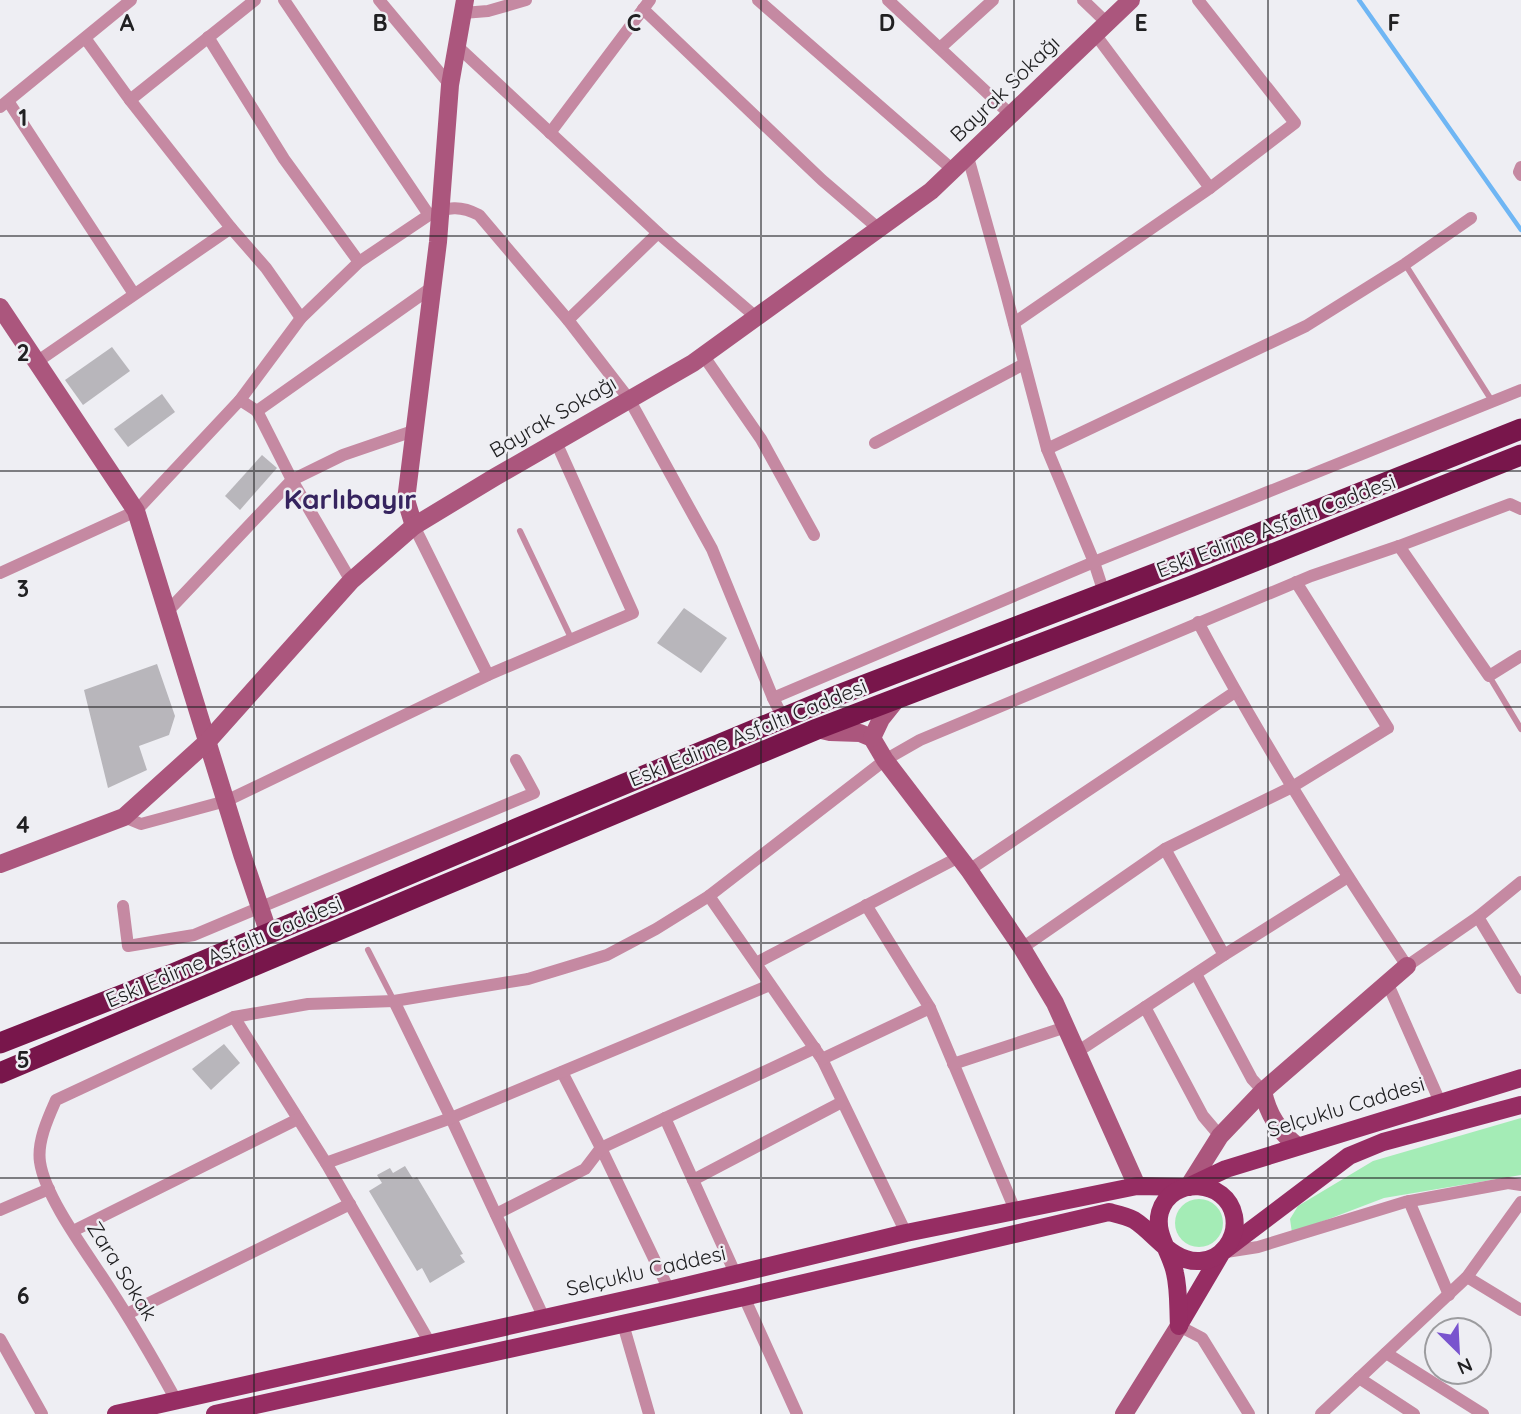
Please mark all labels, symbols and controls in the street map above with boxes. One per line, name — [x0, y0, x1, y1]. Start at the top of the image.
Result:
text: A — [120, 8, 135, 37]
text: B — [372, 8, 388, 37]
text: C — [627, 8, 641, 37]
text: D — [879, 8, 895, 37]
text: E — [1134, 8, 1148, 37]
text: F — [1388, 8, 1400, 37]
street label: Bayrak Sokağı — [944, 30, 1064, 147]
text: 1 — [19, 103, 27, 132]
text: 2 — [16, 338, 30, 367]
street label: Bayrak Sokağı — [485, 369, 620, 463]
street label: Eski Edirne Asfaltı Caddesi — [1152, 467, 1399, 583]
district label: Karlıbayır — [284, 481, 416, 516]
text: 3 — [17, 574, 29, 603]
street label: Eski Edirne Asfaltı Caddesi — [625, 672, 870, 792]
text: 4 — [16, 810, 30, 839]
street label: Eski Edirne Asfaltı Caddesi — [102, 889, 346, 1013]
text: 5 — [16, 1045, 30, 1074]
street label: Selçuklu Caddesi — [1264, 1070, 1427, 1142]
street label: Zara Sokak — [82, 1216, 164, 1325]
street label: Selçuklu Caddesi — [563, 1239, 728, 1301]
text: 6 — [17, 1281, 29, 1310]
north arrow — [1423, 1316, 1493, 1386]
text: N — [1454, 1353, 1476, 1380]

